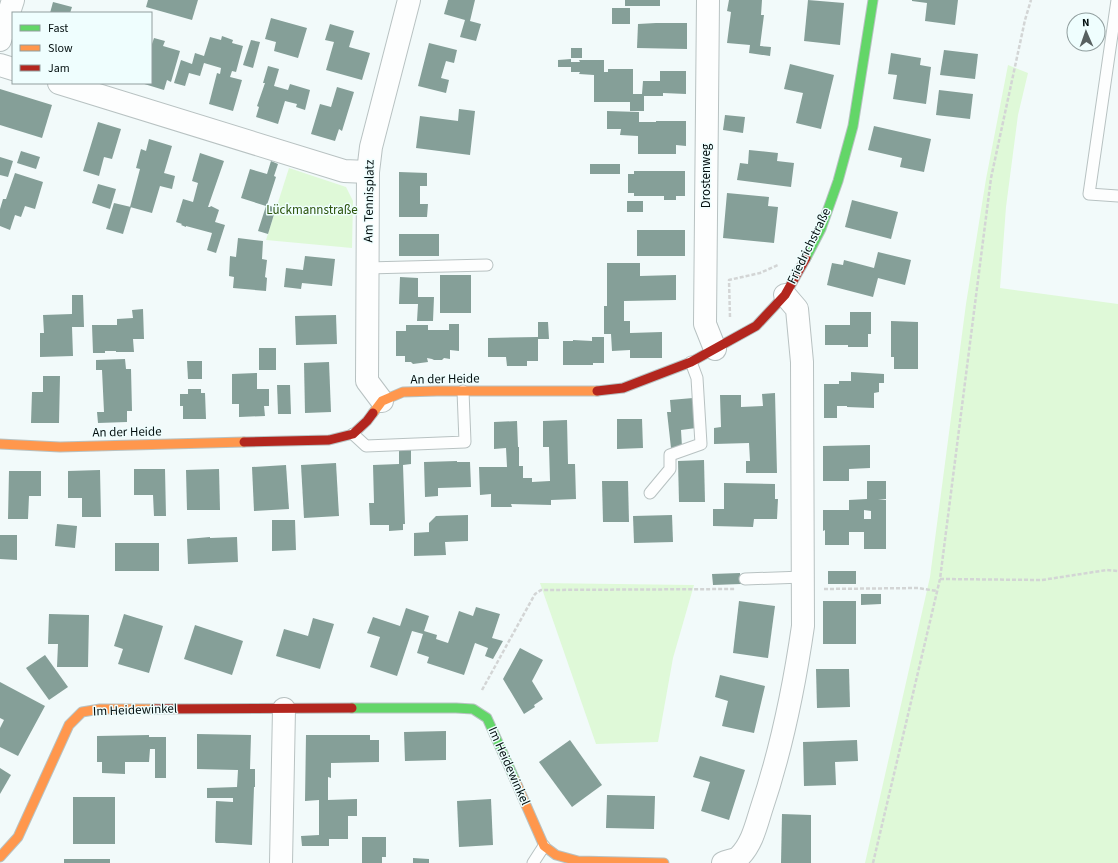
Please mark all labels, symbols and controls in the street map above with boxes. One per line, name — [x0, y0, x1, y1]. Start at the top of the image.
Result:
legend — [12, 12, 152, 84]
north arrow — [1066, 12, 1106, 52]
text: N — [1082, 15, 1090, 30]
text: Fast — [48, 20, 68, 37]
text: Slow — [48, 40, 73, 57]
text: Jam — [48, 60, 70, 77]
street label: Drostenweg — [697, 143, 715, 208]
street label: Am Tennisplatz — [359, 159, 379, 242]
park label: Lückmannstraße — [266, 201, 358, 219]
street label: Friedrichstraße — [783, 205, 835, 287]
street label: An der Heide — [410, 369, 480, 389]
street label: An der Heide — [92, 422, 162, 442]
street label: Im Heidewinkel — [93, 700, 177, 720]
street label: Im Heidewinkel — [484, 724, 534, 808]

